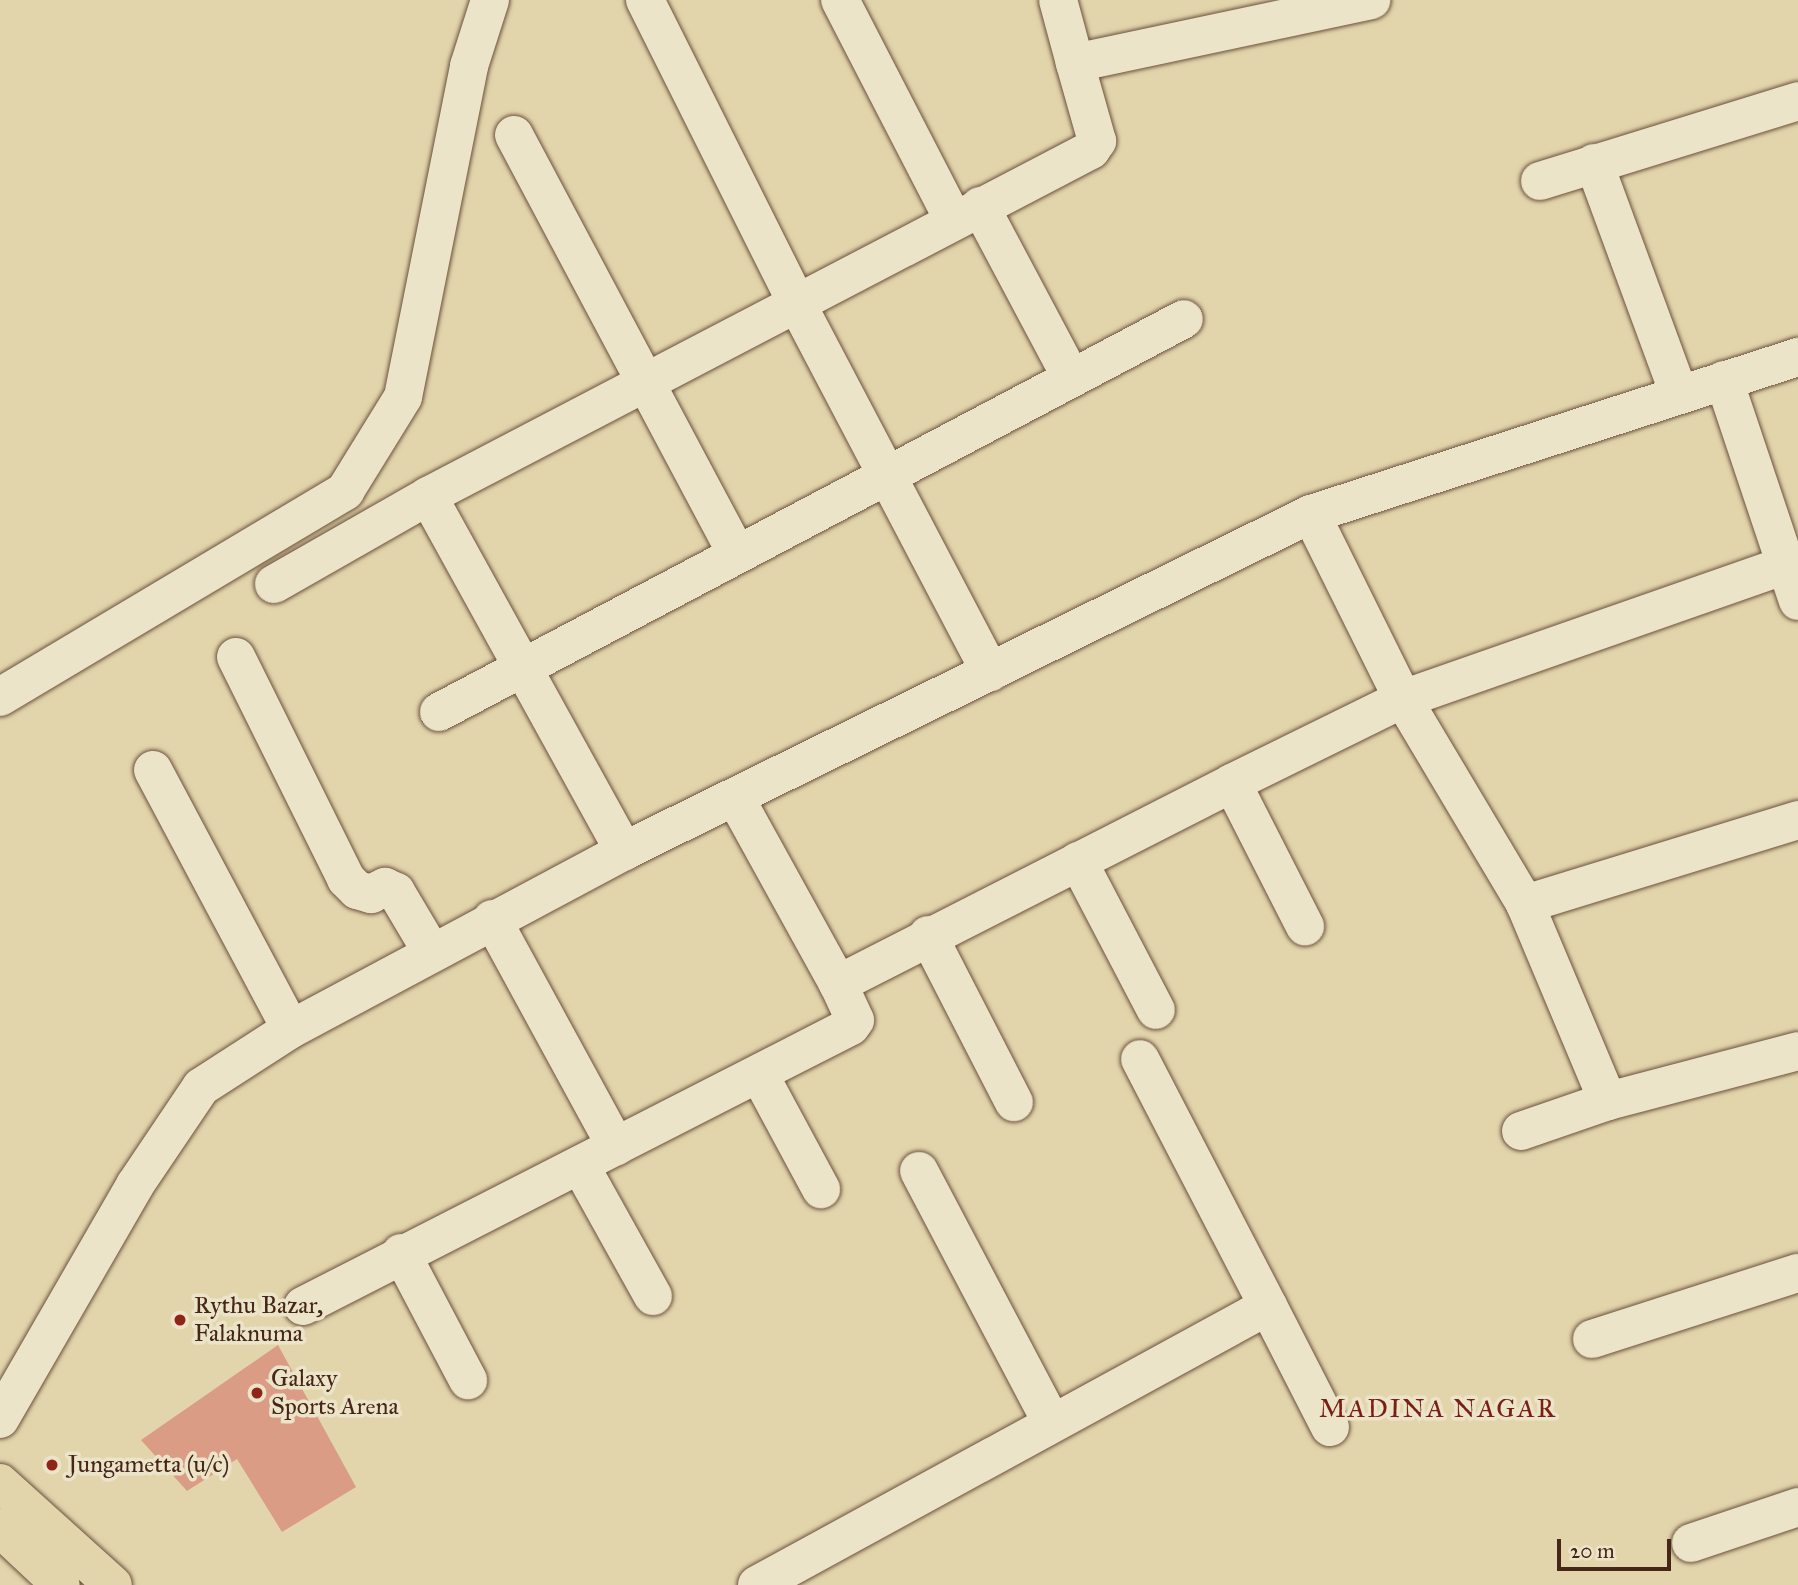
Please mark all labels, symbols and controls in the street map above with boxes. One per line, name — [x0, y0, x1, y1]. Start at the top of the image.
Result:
place label: Rythu Bazar, Falaknuma — [194, 1292, 323, 1348]
marker: Rythu Bazar, Falaknuma — [172, 1312, 188, 1328]
place label: Galaxy Sports Arena — [271, 1365, 399, 1421]
marker: Galaxy Sports Arena — [249, 1385, 265, 1401]
district label: MADINA NAGAR — [1320, 1393, 1556, 1425]
place label: Jungametta (u/c) — [68, 1451, 229, 1479]
marker: Jungametta (u/c) — [42, 1455, 62, 1475]
scale bar — [1560, 1526, 1674, 1570]
text: 20 m — [1570, 1538, 1615, 1564]

